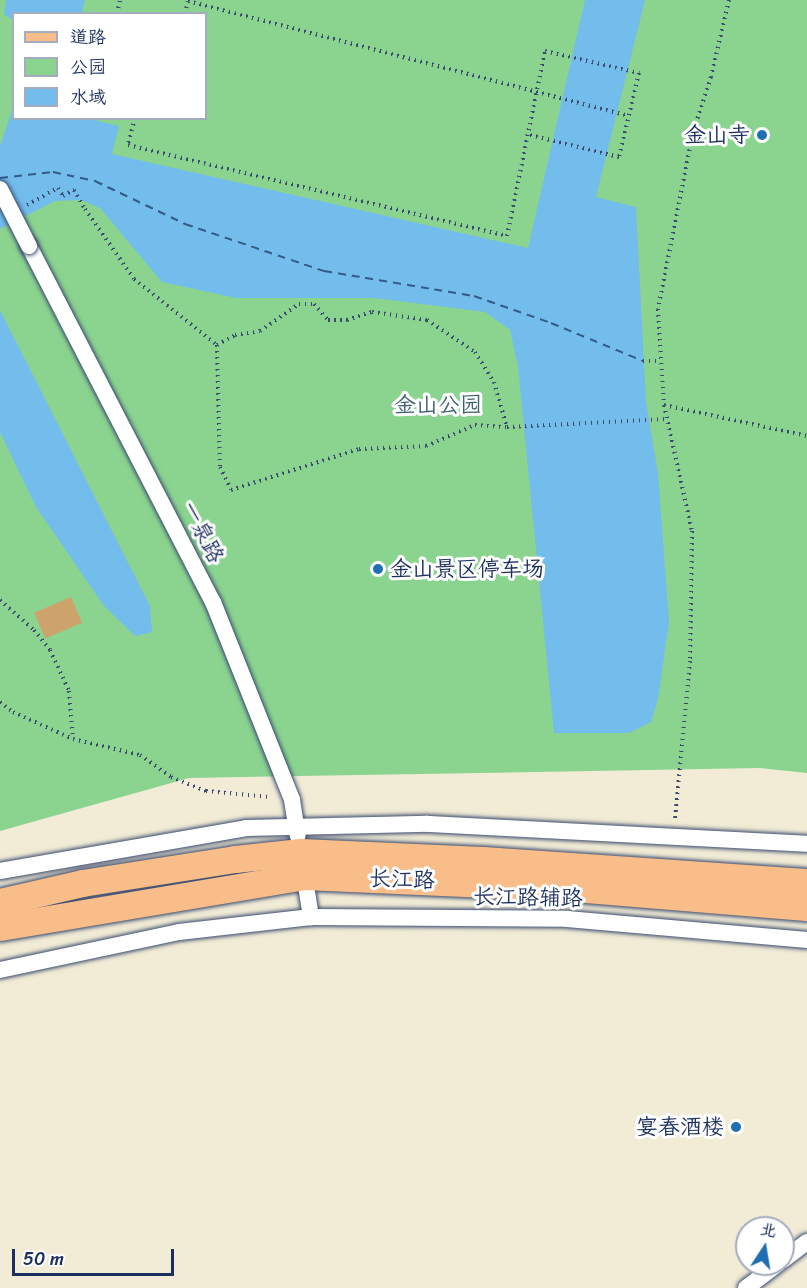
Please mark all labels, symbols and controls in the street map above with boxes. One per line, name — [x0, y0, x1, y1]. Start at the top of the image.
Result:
legend — [12, 12, 207, 120]
text: 道路 — [70, 21, 106, 53]
text: 公园 — [70, 51, 106, 83]
text: 水域 — [70, 81, 106, 113]
place label: 金山寺 — [684, 122, 750, 148]
marker: 金山寺 — [755, 128, 769, 142]
park label: 金山公园 — [394, 392, 482, 418]
street label: 一泉路 — [176, 497, 230, 567]
place label: 金山景区停车场 — [390, 556, 544, 582]
marker: 金山景区停车场 — [371, 562, 385, 576]
street label: 长江路 — [369, 865, 435, 893]
street label: 长江路辅路 — [473, 883, 583, 911]
place label: 宴春酒楼 — [636, 1114, 724, 1140]
marker: 宴春酒楼 — [729, 1120, 743, 1134]
text: 北 — [758, 1214, 779, 1246]
north arrow — [735, 1216, 795, 1276]
scale bar — [15, 1237, 177, 1275]
text: 50 m — [23, 1243, 64, 1275]

